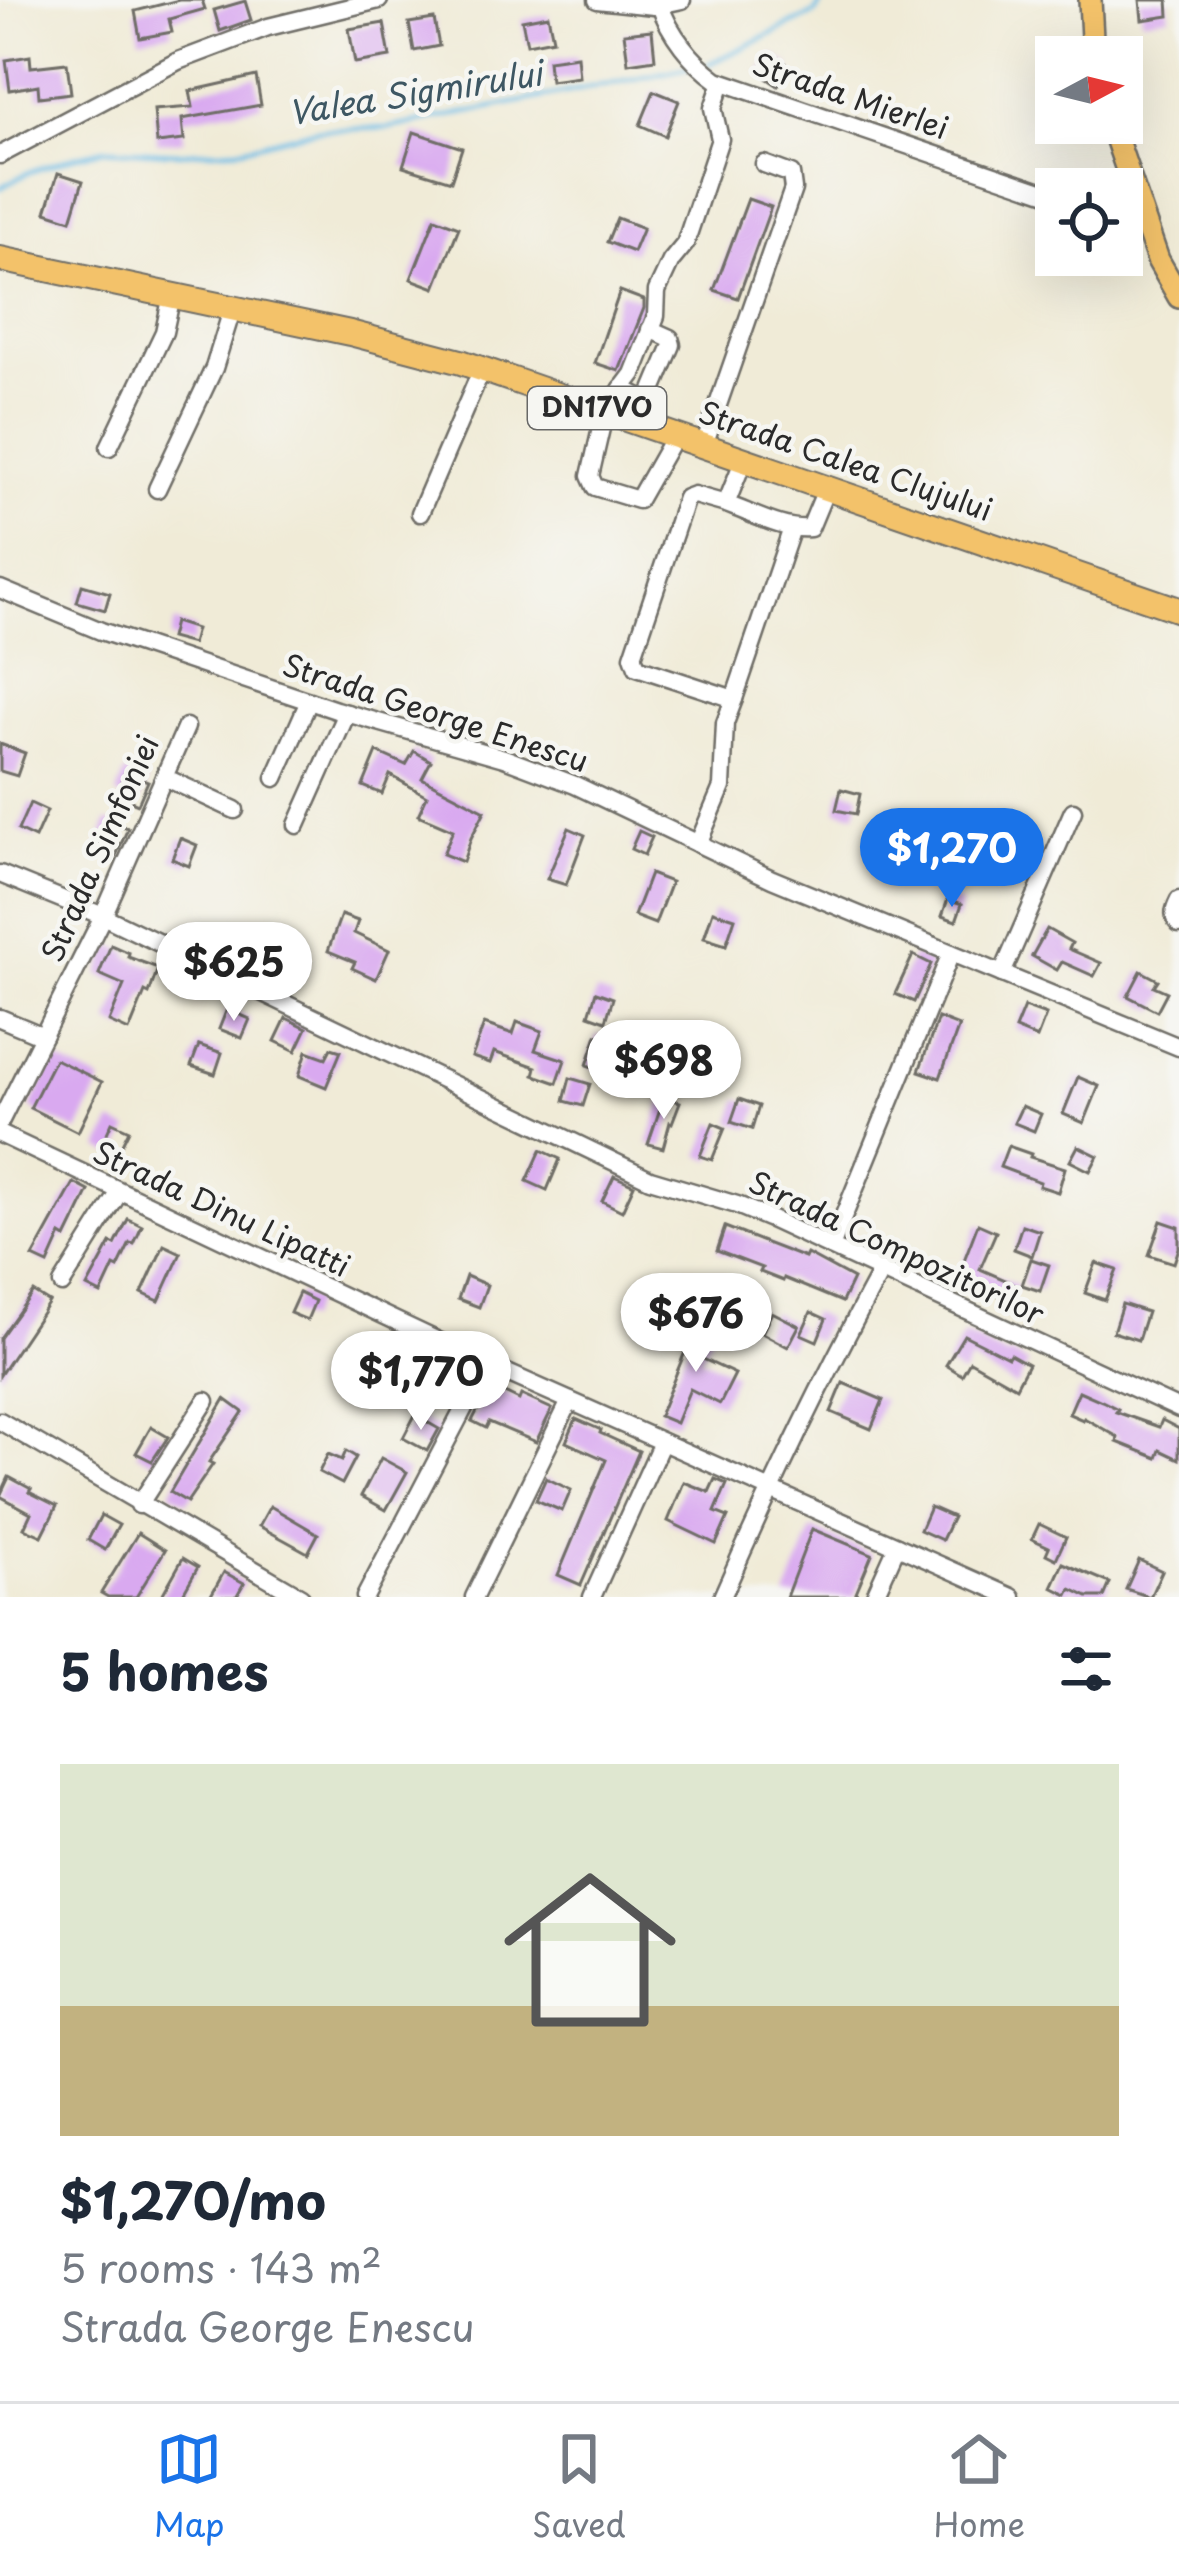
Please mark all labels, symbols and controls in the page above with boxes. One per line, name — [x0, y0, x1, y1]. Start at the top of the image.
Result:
north arrow — [1035, 36, 1143, 144]
map controls — [1035, 36, 1143, 276]
street label: Strada Mierlei — [747, 40, 955, 149]
water label: Valea Sigmirului — [284, 46, 550, 136]
button: locate — [1035, 168, 1143, 276]
road number: DN17VO — [528, 387, 666, 429]
street label: Strada Calea Clujului — [693, 388, 999, 531]
street label: Strada George Enescu — [277, 641, 594, 782]
street label: Strada Simfoniei — [29, 727, 169, 969]
pin: $1,270 — [854, 808, 1050, 910]
text: $1,270 — [887, 817, 1017, 876]
pin: $625 — [163, 922, 305, 1024]
text: $625 — [183, 931, 285, 990]
pin: $698 — [593, 1020, 735, 1122]
text: $698 — [614, 1029, 714, 1088]
street label: Strada Dinu Lipatti — [86, 1128, 358, 1287]
street label: Strada Compozitorilor — [742, 1158, 1052, 1335]
pin: $676 — [625, 1273, 767, 1375]
text: $676 — [648, 1282, 744, 1341]
pin: $1,770 — [323, 1331, 519, 1433]
text: $1,770 — [358, 1340, 484, 1399]
text: 5 homes — [60, 1631, 269, 1708]
icon: filters — [1053, 1636, 1119, 1702]
icon: home — [482, 1842, 698, 2058]
text: $1,270/mo — [60, 2160, 326, 2237]
text: 5 rooms · 143 m² — [60, 2237, 382, 2296]
text: Strada George Enescu — [60, 2296, 474, 2355]
tab: Map — [154, 2426, 224, 2548]
tab: Saved — [532, 2426, 626, 2548]
tab: Home — [933, 2426, 1025, 2548]

